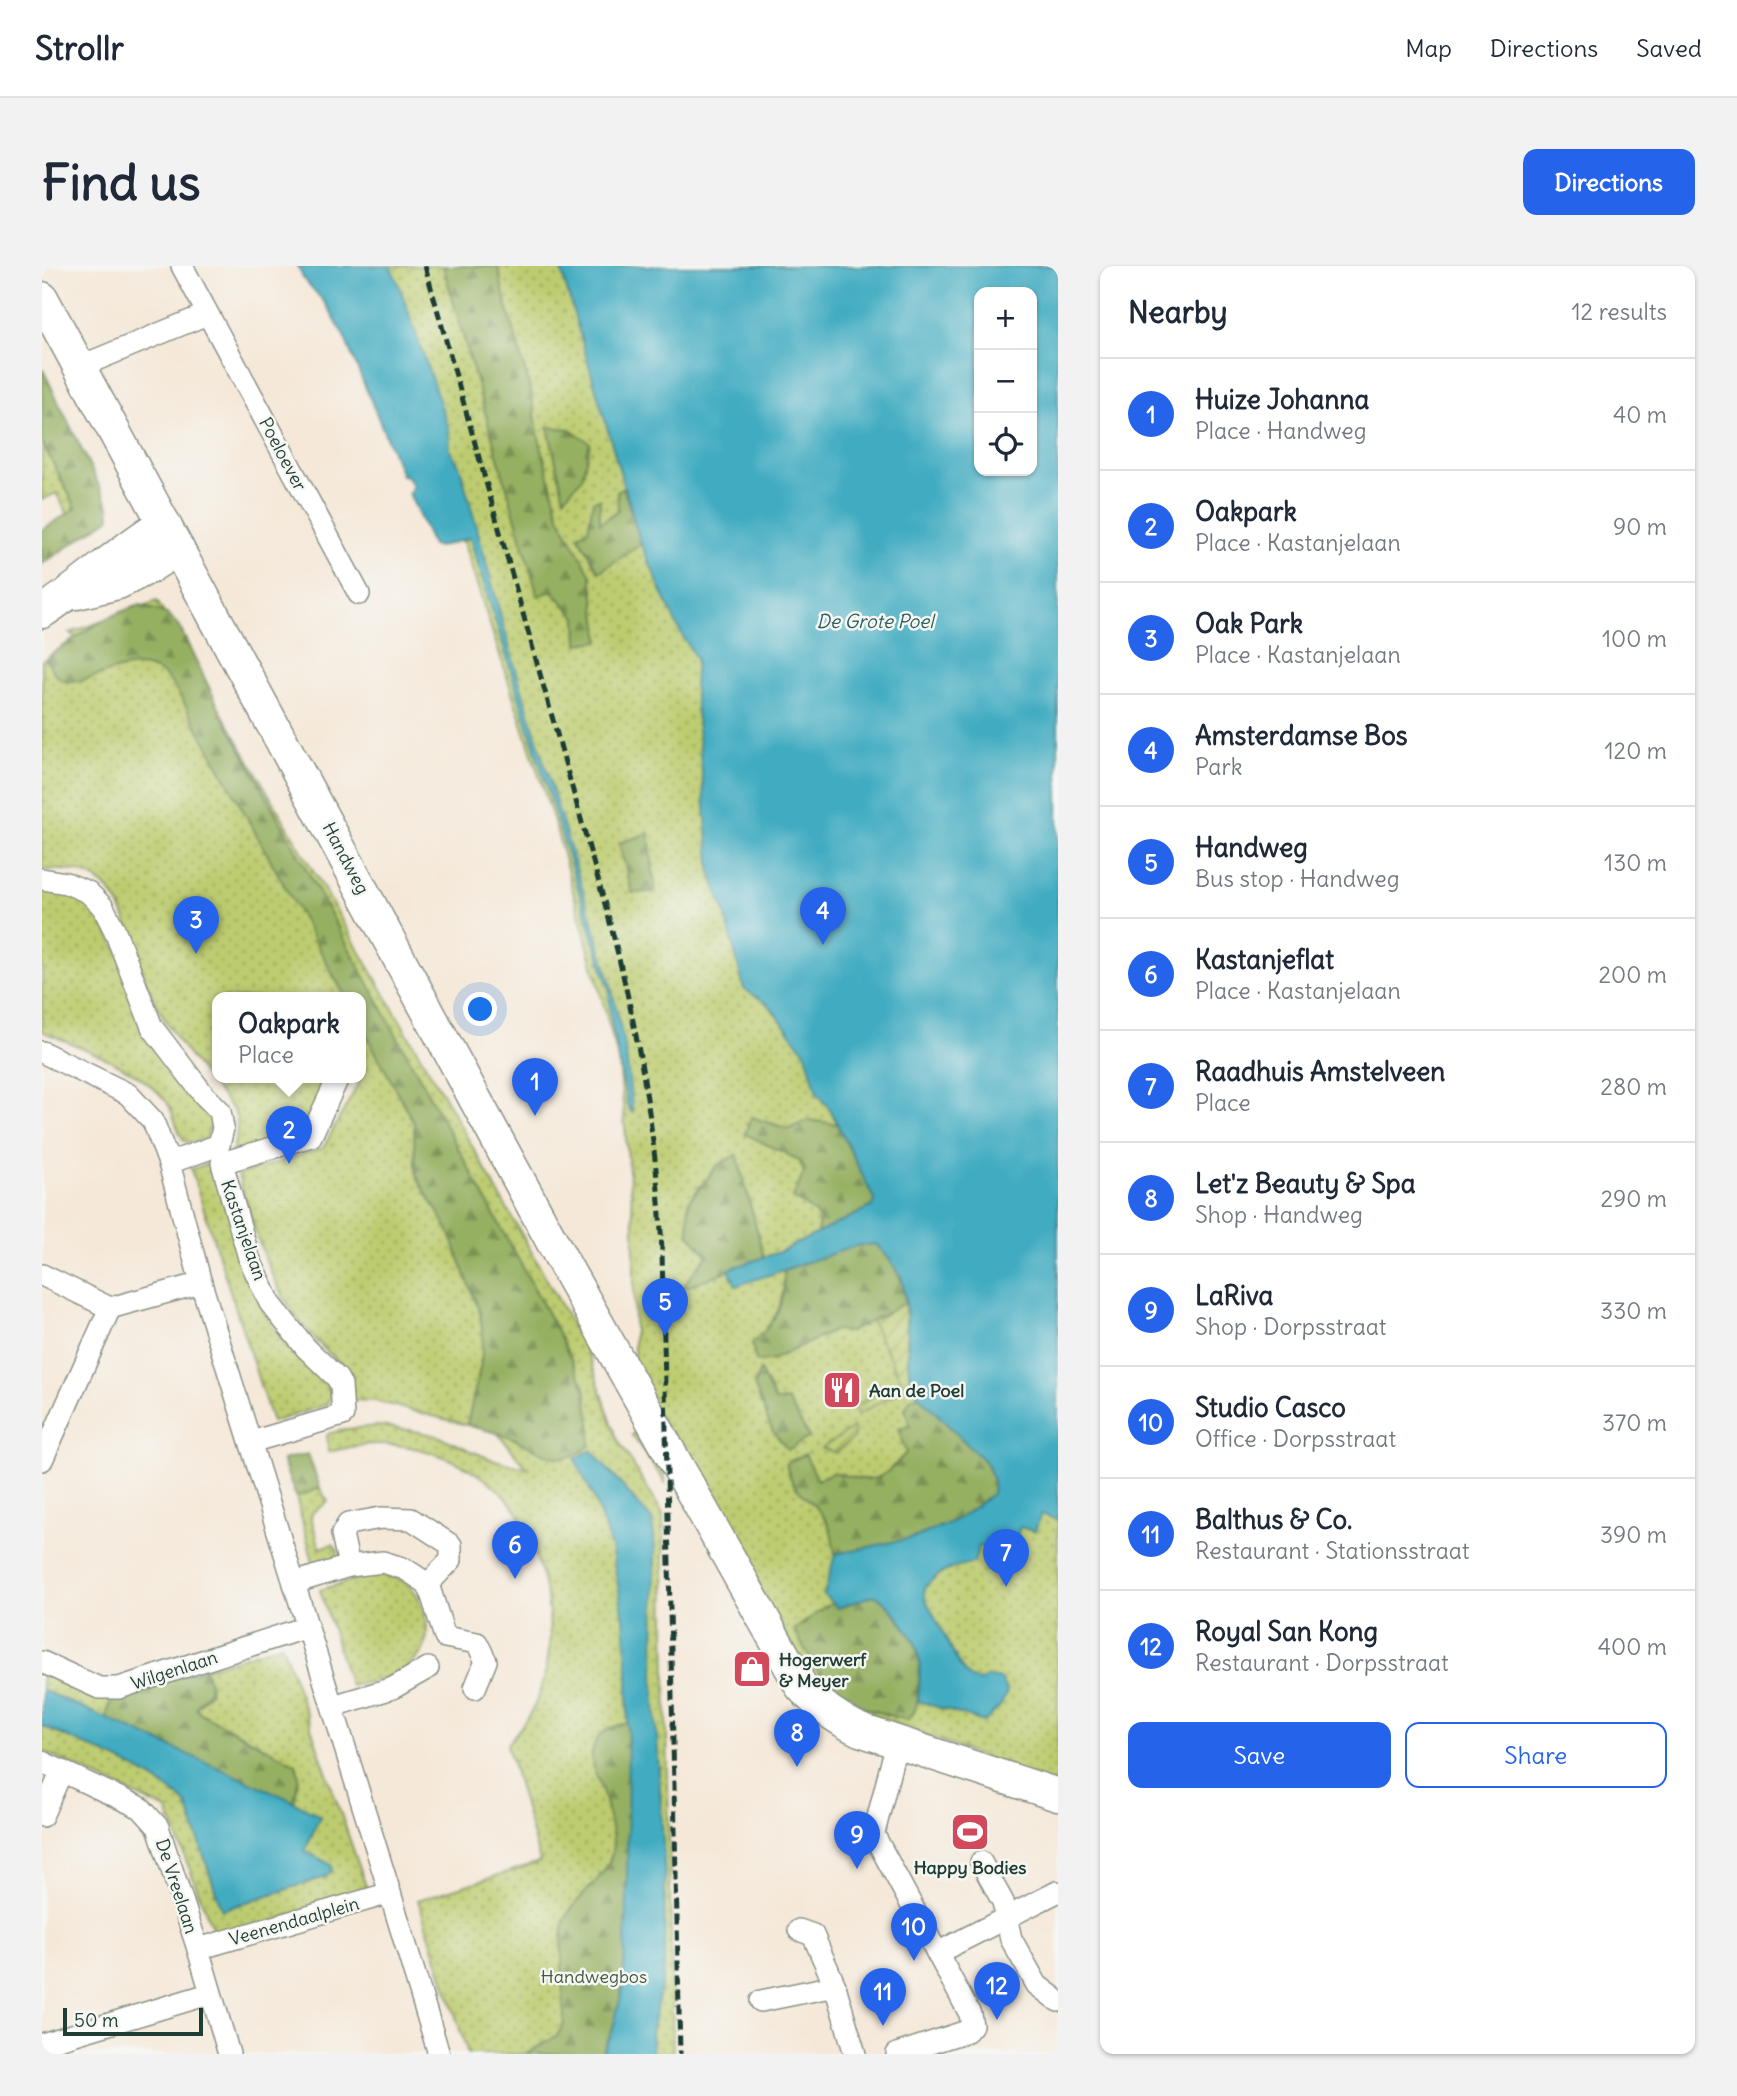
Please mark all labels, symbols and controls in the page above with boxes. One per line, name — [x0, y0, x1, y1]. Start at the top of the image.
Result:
text: Strollr — [35, 27, 124, 69]
text: Map — [1405, 33, 1452, 63]
text: Directions — [1490, 33, 1598, 63]
text: Saved — [1636, 33, 1702, 63]
button: Directions — [1523, 149, 1695, 215]
text: Find us — [42, 152, 200, 213]
map controls — [974, 287, 1037, 476]
button: + — [974, 287, 1037, 350]
text: Nearby — [1128, 293, 1228, 331]
text: 12 results — [1571, 297, 1667, 326]
button: − — [974, 350, 1037, 413]
text: Huize Johanna — [1195, 383, 1369, 416]
text: 1 — [1146, 400, 1156, 429]
text: 40 m — [1613, 400, 1667, 429]
street label: Poeloever — [254, 413, 312, 495]
button: locate — [974, 413, 1037, 476]
text: Place · Handweg — [1195, 416, 1367, 445]
text: Oakpark — [1195, 495, 1297, 528]
text: 2 — [1145, 512, 1157, 541]
text: 90 m — [1613, 512, 1667, 541]
text: Place · Kastanjelaan — [1195, 528, 1401, 557]
text: Oak Park — [1195, 607, 1303, 640]
water label: De Grote Poel — [816, 609, 936, 633]
text: 3 — [1144, 624, 1158, 653]
text: 100 m — [1602, 624, 1667, 653]
text: Place · Kastanjelaan — [1195, 640, 1401, 669]
text: Amsterdamse Bos — [1195, 719, 1408, 752]
text: 4 — [1144, 736, 1158, 765]
text: 120 m — [1604, 736, 1667, 765]
text: Park — [1195, 752, 1243, 781]
street label: Handweg — [318, 818, 374, 898]
text: Handweg — [1195, 831, 1308, 864]
text: 5 — [1144, 848, 1158, 877]
text: 130 m — [1604, 848, 1667, 877]
text: Bus stop · Handweg — [1195, 864, 1400, 893]
pin: 4 — [800, 887, 846, 945]
pin: 3 — [173, 896, 219, 954]
text: Kastanjeflat — [1195, 943, 1334, 976]
text: 6 — [1144, 960, 1158, 989]
text: 200 m — [1598, 960, 1667, 989]
text: Place · Kastanjelaan — [1195, 976, 1401, 1005]
popup — [212, 992, 366, 1083]
your location — [463, 992, 497, 1026]
text: Oakpark — [238, 1007, 340, 1040]
text: Place — [238, 1040, 294, 1069]
text: Raadhuis Amstelveen — [1195, 1055, 1445, 1088]
pin: 1 — [512, 1058, 558, 1116]
text: 7 — [1145, 1072, 1157, 1101]
text: 280 m — [1600, 1072, 1667, 1101]
text: Place — [1195, 1088, 1251, 1117]
pin: 2 — [266, 1106, 312, 1164]
text: Let'z Beauty & Spa — [1195, 1167, 1416, 1200]
street label: Kastanjelaan — [216, 1177, 272, 1283]
text: 8 — [1144, 1184, 1158, 1213]
text: 290 m — [1600, 1184, 1667, 1213]
text: Shop · Handweg — [1195, 1200, 1363, 1229]
pin: 5 — [642, 1278, 688, 1336]
text: LaRiva — [1195, 1279, 1273, 1312]
text: 9 — [1144, 1296, 1158, 1325]
text: 330 m — [1600, 1296, 1667, 1325]
text: Shop · Dorpsstraat — [1195, 1312, 1387, 1341]
restaurant icon: Aan de Poel — [821, 1369, 863, 1411]
place label: Aan de Poel — [869, 1379, 964, 1402]
text: Studio Casco — [1195, 1391, 1346, 1424]
text: 10 — [1139, 1408, 1163, 1437]
text: 370 m — [1602, 1408, 1667, 1437]
text: Office · Dorpsstraat — [1195, 1424, 1396, 1453]
text: Balthus & Co. — [1195, 1503, 1352, 1536]
text: 11 — [1142, 1520, 1160, 1549]
text: 390 m — [1600, 1520, 1667, 1549]
pin: 6 — [492, 1521, 538, 1579]
pin: 7 — [983, 1529, 1029, 1587]
text: Restaurant · Stationsstraat — [1195, 1536, 1470, 1565]
text: Royal San Kong — [1195, 1615, 1378, 1648]
text: 12 — [1140, 1632, 1162, 1661]
text: 400 m — [1598, 1632, 1667, 1661]
street label: Wilgenlaan — [128, 1645, 220, 1695]
shop icon: Hogerwerf & Meyer — [731, 1648, 773, 1690]
place label: Hogerwerf & Meyer — [779, 1648, 867, 1692]
text: Restaurant · Dorpsstraat — [1195, 1648, 1449, 1677]
pin: 8 — [774, 1709, 820, 1767]
button: Save — [1128, 1722, 1391, 1788]
button: Share — [1405, 1722, 1667, 1788]
pin: 9 — [834, 1811, 880, 1869]
sports icon: Happy Bodies — [949, 1811, 991, 1853]
street label: De Vreelaan — [151, 1836, 203, 1936]
place label: Happy Bodies — [914, 1856, 1026, 1879]
street label: Veenendaalplein — [226, 1891, 362, 1951]
pin: 10 — [891, 1903, 937, 1961]
pin: 12 — [974, 1962, 1020, 2020]
park label: Handwegbos — [541, 1965, 647, 1988]
pin: 11 — [860, 1968, 906, 2026]
scale bar — [63, 2005, 203, 2037]
text: 50 m — [74, 2008, 119, 2032]

